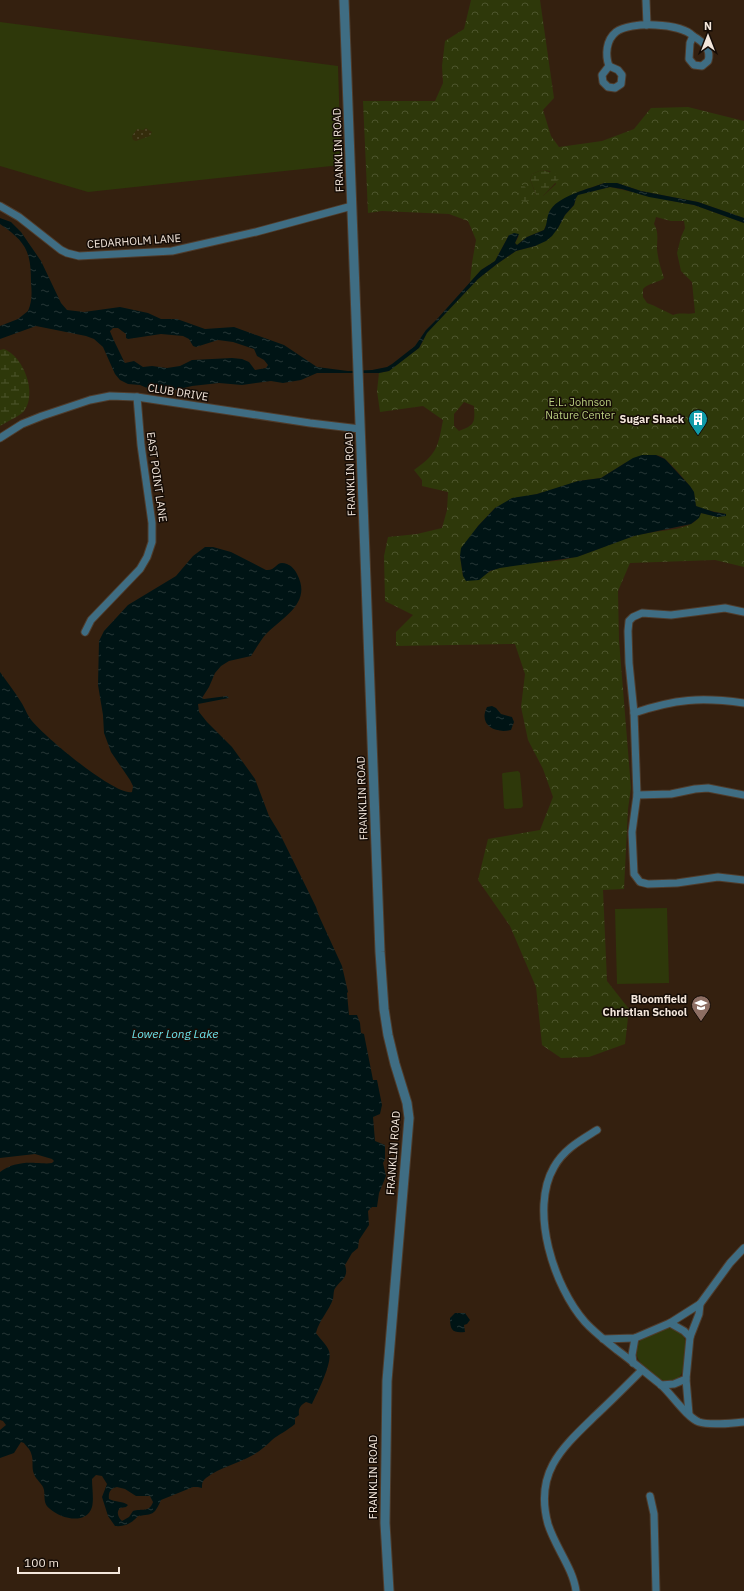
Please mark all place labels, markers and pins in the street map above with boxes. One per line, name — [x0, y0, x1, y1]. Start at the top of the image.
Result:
building icon: Sugar Shack — [687, 408, 709, 436]
place label: Sugar Shack — [620, 412, 685, 426]
place label: Bloomfield Christian School — [603, 992, 688, 1019]
school or university icon: Bloomfield Christian School — [690, 994, 712, 1022]

